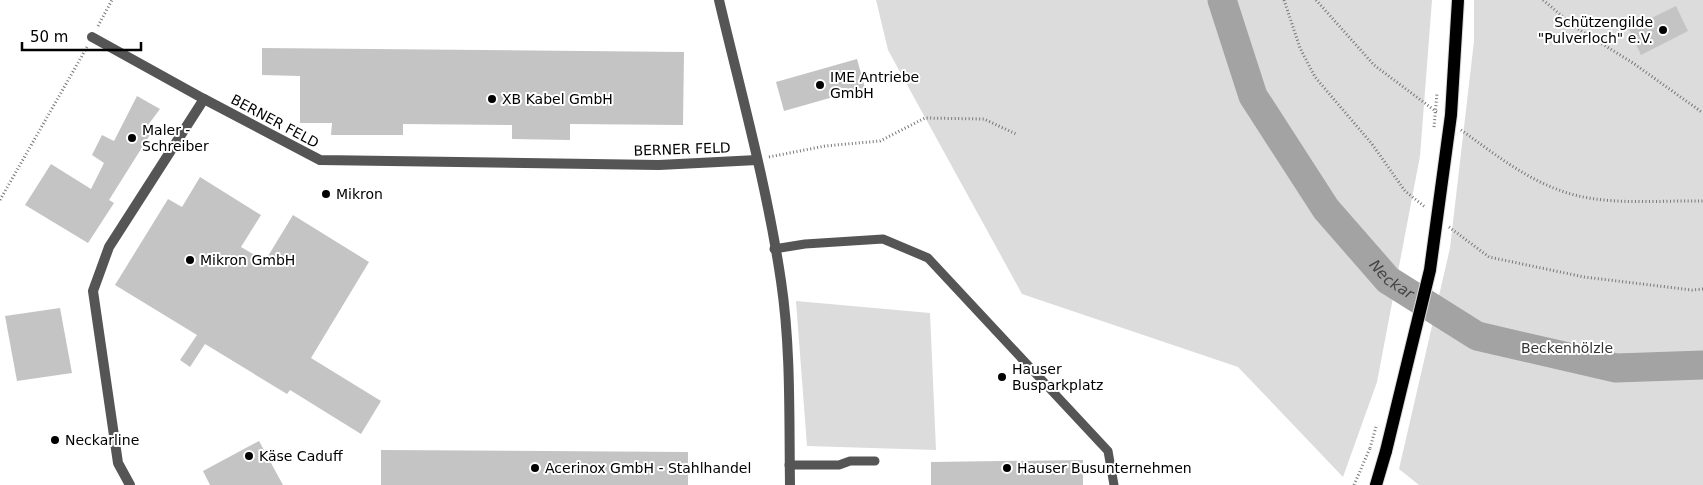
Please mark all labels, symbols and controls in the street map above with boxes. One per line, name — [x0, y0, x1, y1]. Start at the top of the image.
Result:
place label: Schützengilde "Pulverloch" e.V. — [1538, 14, 1653, 46]
scale bar — [22, 20, 141, 52]
marker: Schützengilde "Pulverloch" e.V. — [1657, 24, 1669, 36]
text: 50 m — [30, 28, 68, 46]
place label: IME Antriebe GmbH — [830, 69, 919, 101]
marker: IME Antriebe GmbH — [814, 79, 826, 91]
street label: BERNER FELD — [228, 91, 322, 151]
place label: XB Kabel GmbH — [502, 91, 613, 107]
marker: XB Kabel GmbH — [486, 93, 498, 105]
place label: Maler - Schreiber — [142, 122, 209, 154]
marker: Maler - Schreiber — [126, 132, 138, 144]
street label: BERNER FELD — [633, 139, 731, 159]
place label: Mikron — [336, 186, 383, 202]
marker: Mikron — [320, 188, 332, 200]
place label: Mikron GmbH — [200, 252, 295, 268]
marker: Mikron GmbH — [184, 254, 196, 266]
water label: Neckar — [1365, 256, 1418, 303]
park label: Beckenhölzle — [1521, 340, 1613, 356]
place label: Hauser Busparkplatz — [1012, 361, 1103, 393]
marker: Hauser Busparkplatz — [996, 371, 1008, 383]
place label: Neckarline — [65, 432, 139, 448]
marker: Neckarline — [49, 434, 61, 446]
place label: Käse Caduff — [259, 448, 343, 464]
marker: Käse Caduff — [243, 450, 255, 462]
place label: Acerinox GmbH - Stahlhandel — [545, 460, 751, 476]
place label: Hauser Busunternehmen — [1017, 460, 1192, 476]
marker: Acerinox GmbH - Stahlhandel — [529, 462, 541, 474]
marker: Hauser Busunternehmen — [1001, 462, 1013, 474]

